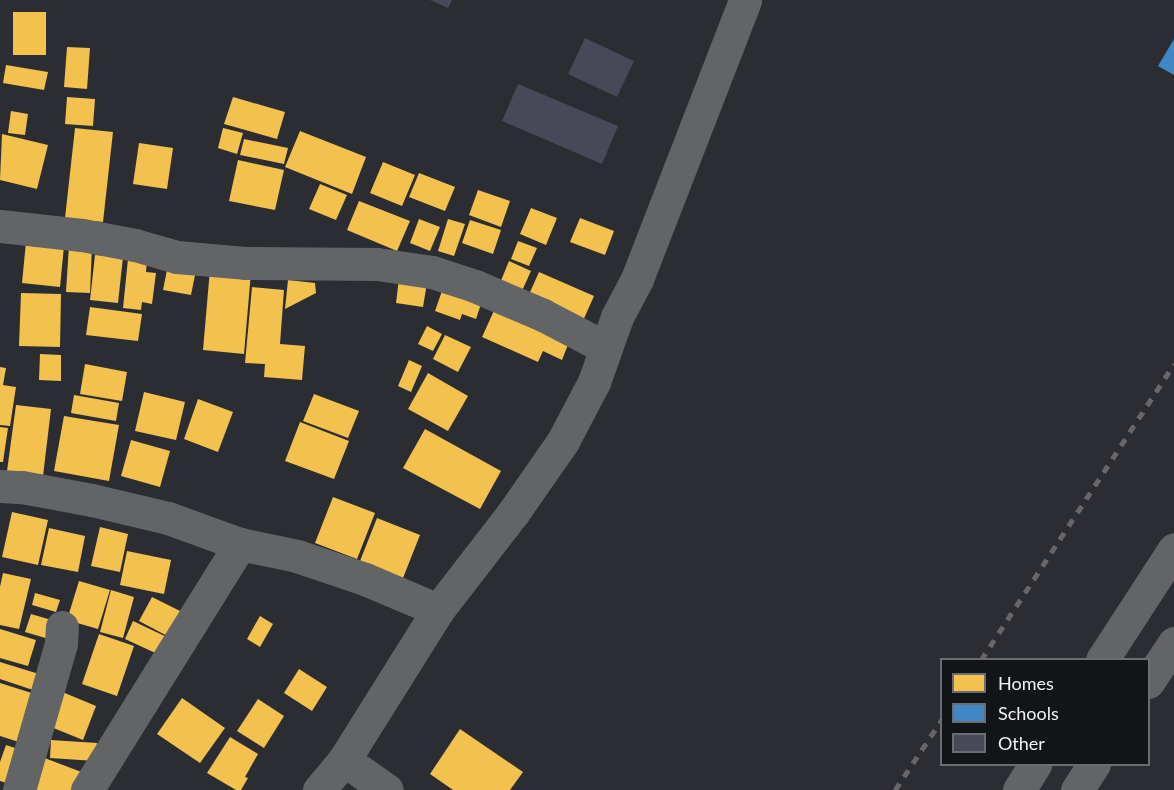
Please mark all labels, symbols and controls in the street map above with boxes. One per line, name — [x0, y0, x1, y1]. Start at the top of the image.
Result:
legend — [940, 658, 1150, 766]
text: Homes — [998, 672, 1054, 694]
text: Schools — [998, 702, 1059, 724]
text: Other — [998, 732, 1045, 754]

